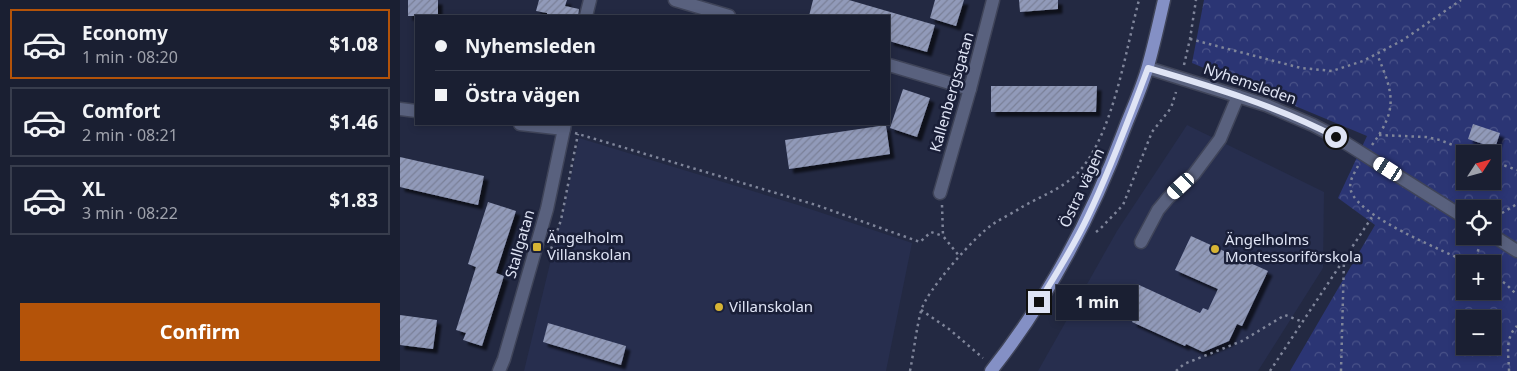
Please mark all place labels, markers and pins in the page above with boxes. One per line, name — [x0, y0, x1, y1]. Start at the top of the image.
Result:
place label: Ängelholm Villanskolan — [547, 227, 631, 264]
place label: Ängelholms Montessoriförskola — [1225, 229, 1361, 266]
marker: Ängelholm Villanskolan — [531, 241, 543, 253]
marker: Ängelholms Montessoriförskola — [1209, 243, 1221, 255]
place label: Villanskolan — [729, 296, 813, 316]
marker: Villanskolan — [713, 301, 725, 313]

